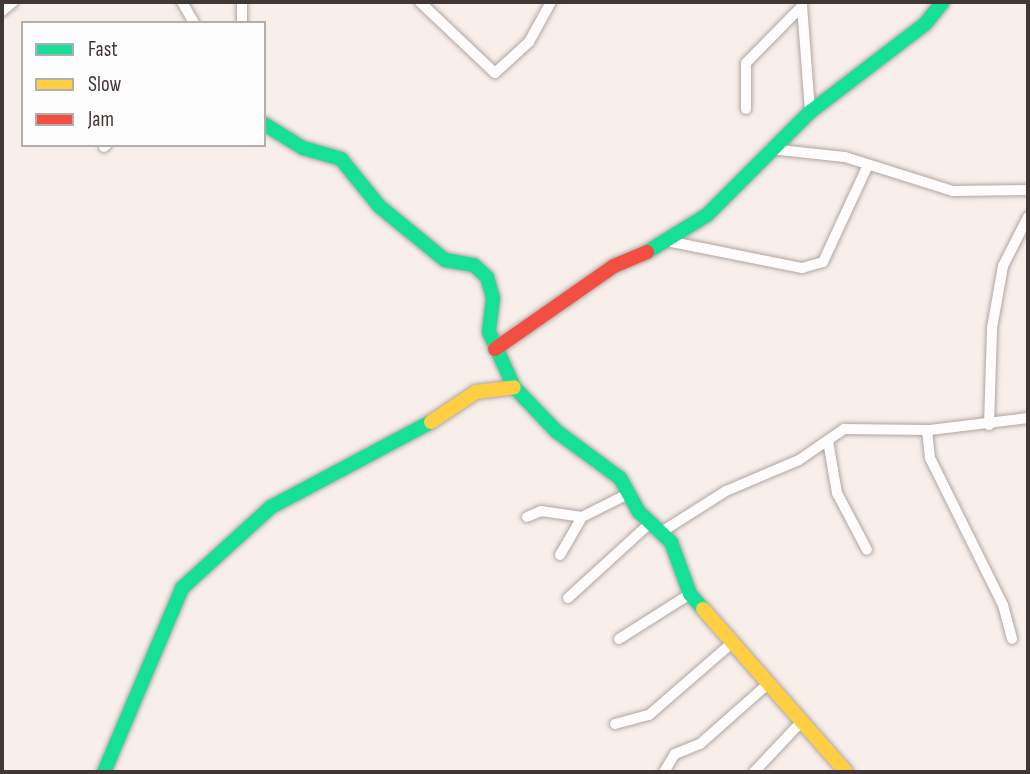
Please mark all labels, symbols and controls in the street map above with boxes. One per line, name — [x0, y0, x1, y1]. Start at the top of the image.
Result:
legend — [21, 21, 266, 147]
text: Fast — [88, 37, 118, 62]
text: Slow — [88, 72, 121, 97]
text: Jam — [88, 107, 114, 132]

